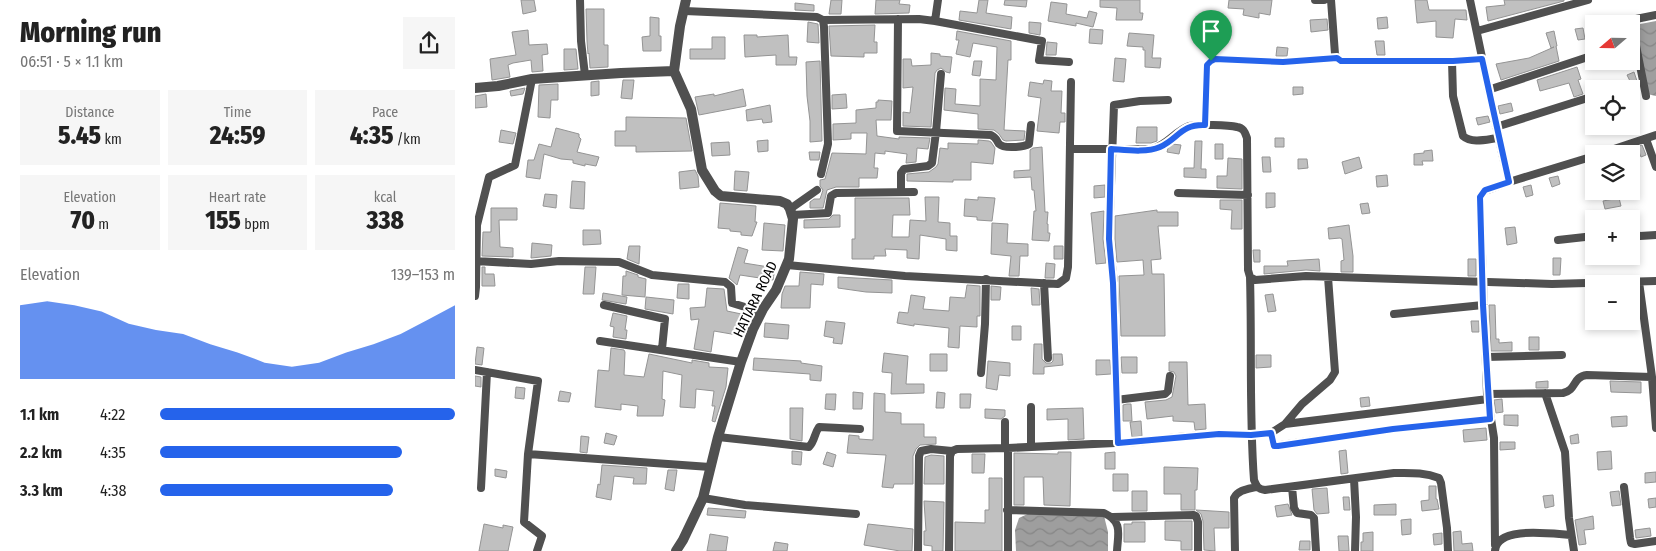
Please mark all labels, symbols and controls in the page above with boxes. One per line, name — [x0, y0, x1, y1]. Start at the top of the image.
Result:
pin — [1190, 10, 1232, 61]
north arrow — [1585, 15, 1640, 70]
map controls — [1585, 15, 1640, 330]
text: Morning run — [20, 16, 161, 49]
button: share — [403, 17, 455, 69]
icon: arrive — [1197, 17, 1225, 45]
text: 06:51 · 5 × 1.1 km — [20, 52, 123, 71]
button: locate — [1585, 80, 1640, 135]
text: Distance — [65, 104, 114, 121]
text: Time — [224, 104, 251, 121]
text: Pace — [372, 104, 398, 121]
text: 5.45 — [58, 121, 101, 151]
text: 24:59 — [210, 121, 265, 151]
text: 4:35 — [350, 121, 394, 151]
text: km — [101, 131, 122, 148]
text: /km — [394, 131, 421, 148]
button: layers — [1585, 145, 1640, 200]
text: Elevation — [63, 189, 116, 206]
text: Heart rate — [209, 189, 266, 206]
text: kcal — [374, 189, 397, 206]
text: 70 — [71, 206, 95, 236]
text: 155 — [205, 206, 241, 236]
text: 338 — [366, 206, 404, 236]
button: + — [1585, 210, 1640, 265]
text: m — [95, 216, 109, 233]
text: bpm — [241, 216, 270, 233]
street label: HATIARA ROAD — [730, 258, 781, 340]
text: Elevation — [20, 265, 80, 284]
text: 139–153 m — [391, 265, 455, 284]
button: − — [1585, 275, 1640, 330]
text: 1.1 km — [20, 405, 59, 424]
text: 4:22 — [100, 405, 125, 424]
text: 2.2 km — [20, 443, 62, 462]
text: 4:35 — [100, 443, 126, 462]
text: 3.3 km — [20, 481, 63, 500]
text: 4:38 — [100, 481, 127, 500]

